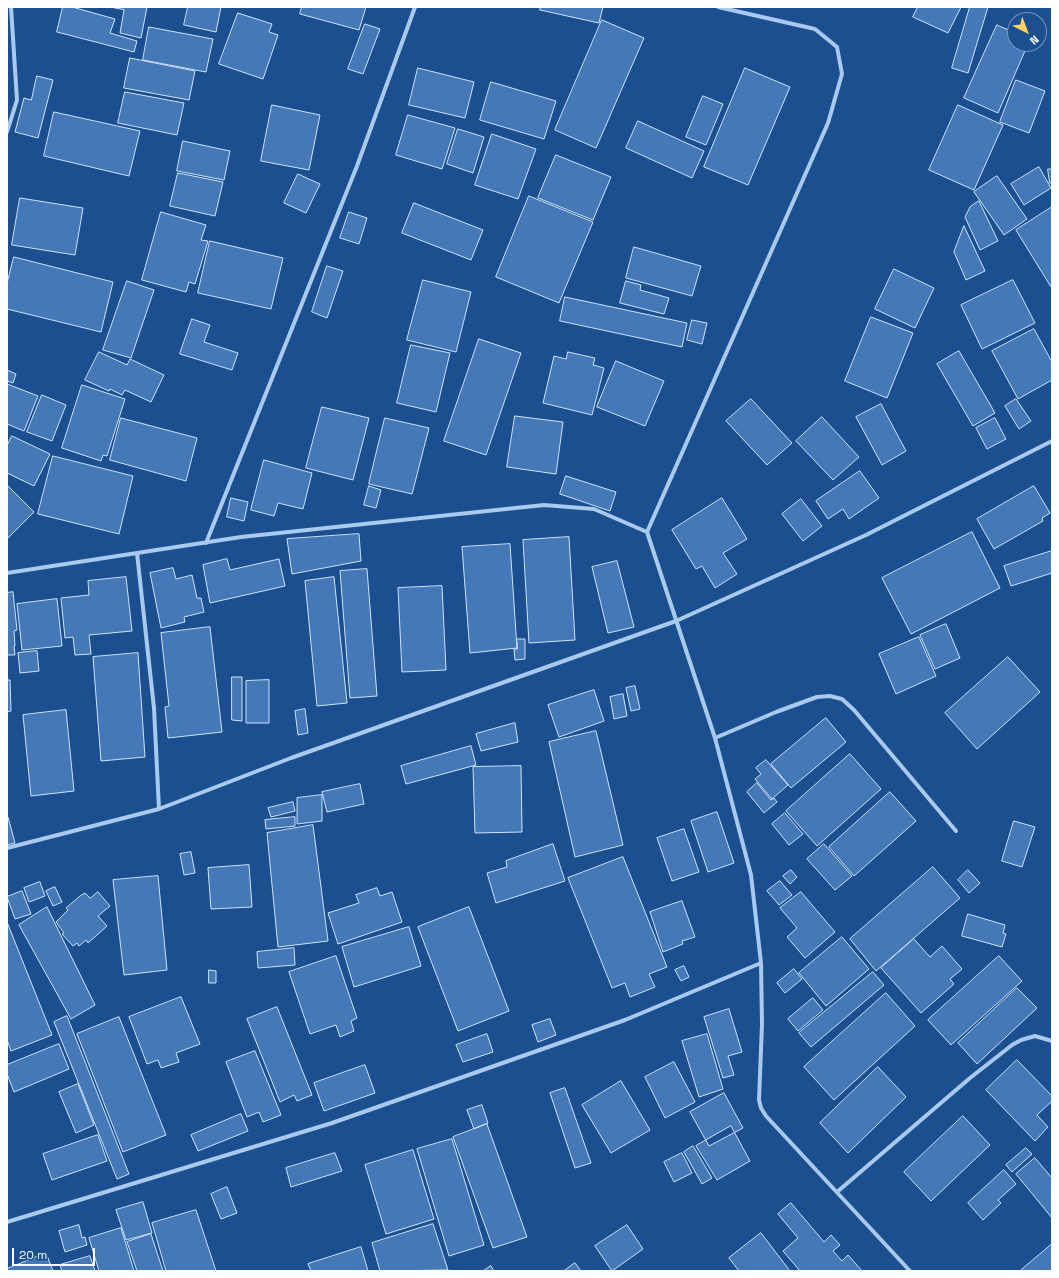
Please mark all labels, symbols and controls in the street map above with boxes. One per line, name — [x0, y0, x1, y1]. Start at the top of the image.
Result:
north arrow — [1007, 12, 1047, 52]
text: N — [1027, 33, 1042, 48]
scale bar — [14, 1240, 97, 1266]
text: 20 m — [19, 1247, 47, 1263]

